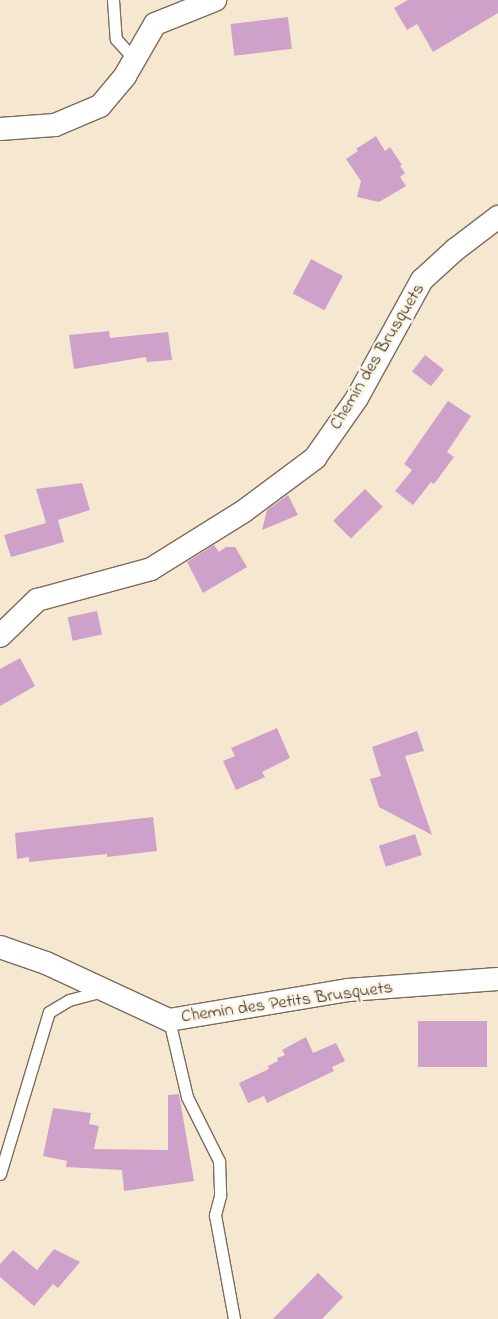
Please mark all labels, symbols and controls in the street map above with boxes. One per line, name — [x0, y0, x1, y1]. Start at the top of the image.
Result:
street label: Chemin des Brusquets — [326, 280, 430, 434]
street label: Chemin des Petits Brusquets — [180, 977, 394, 1029]

